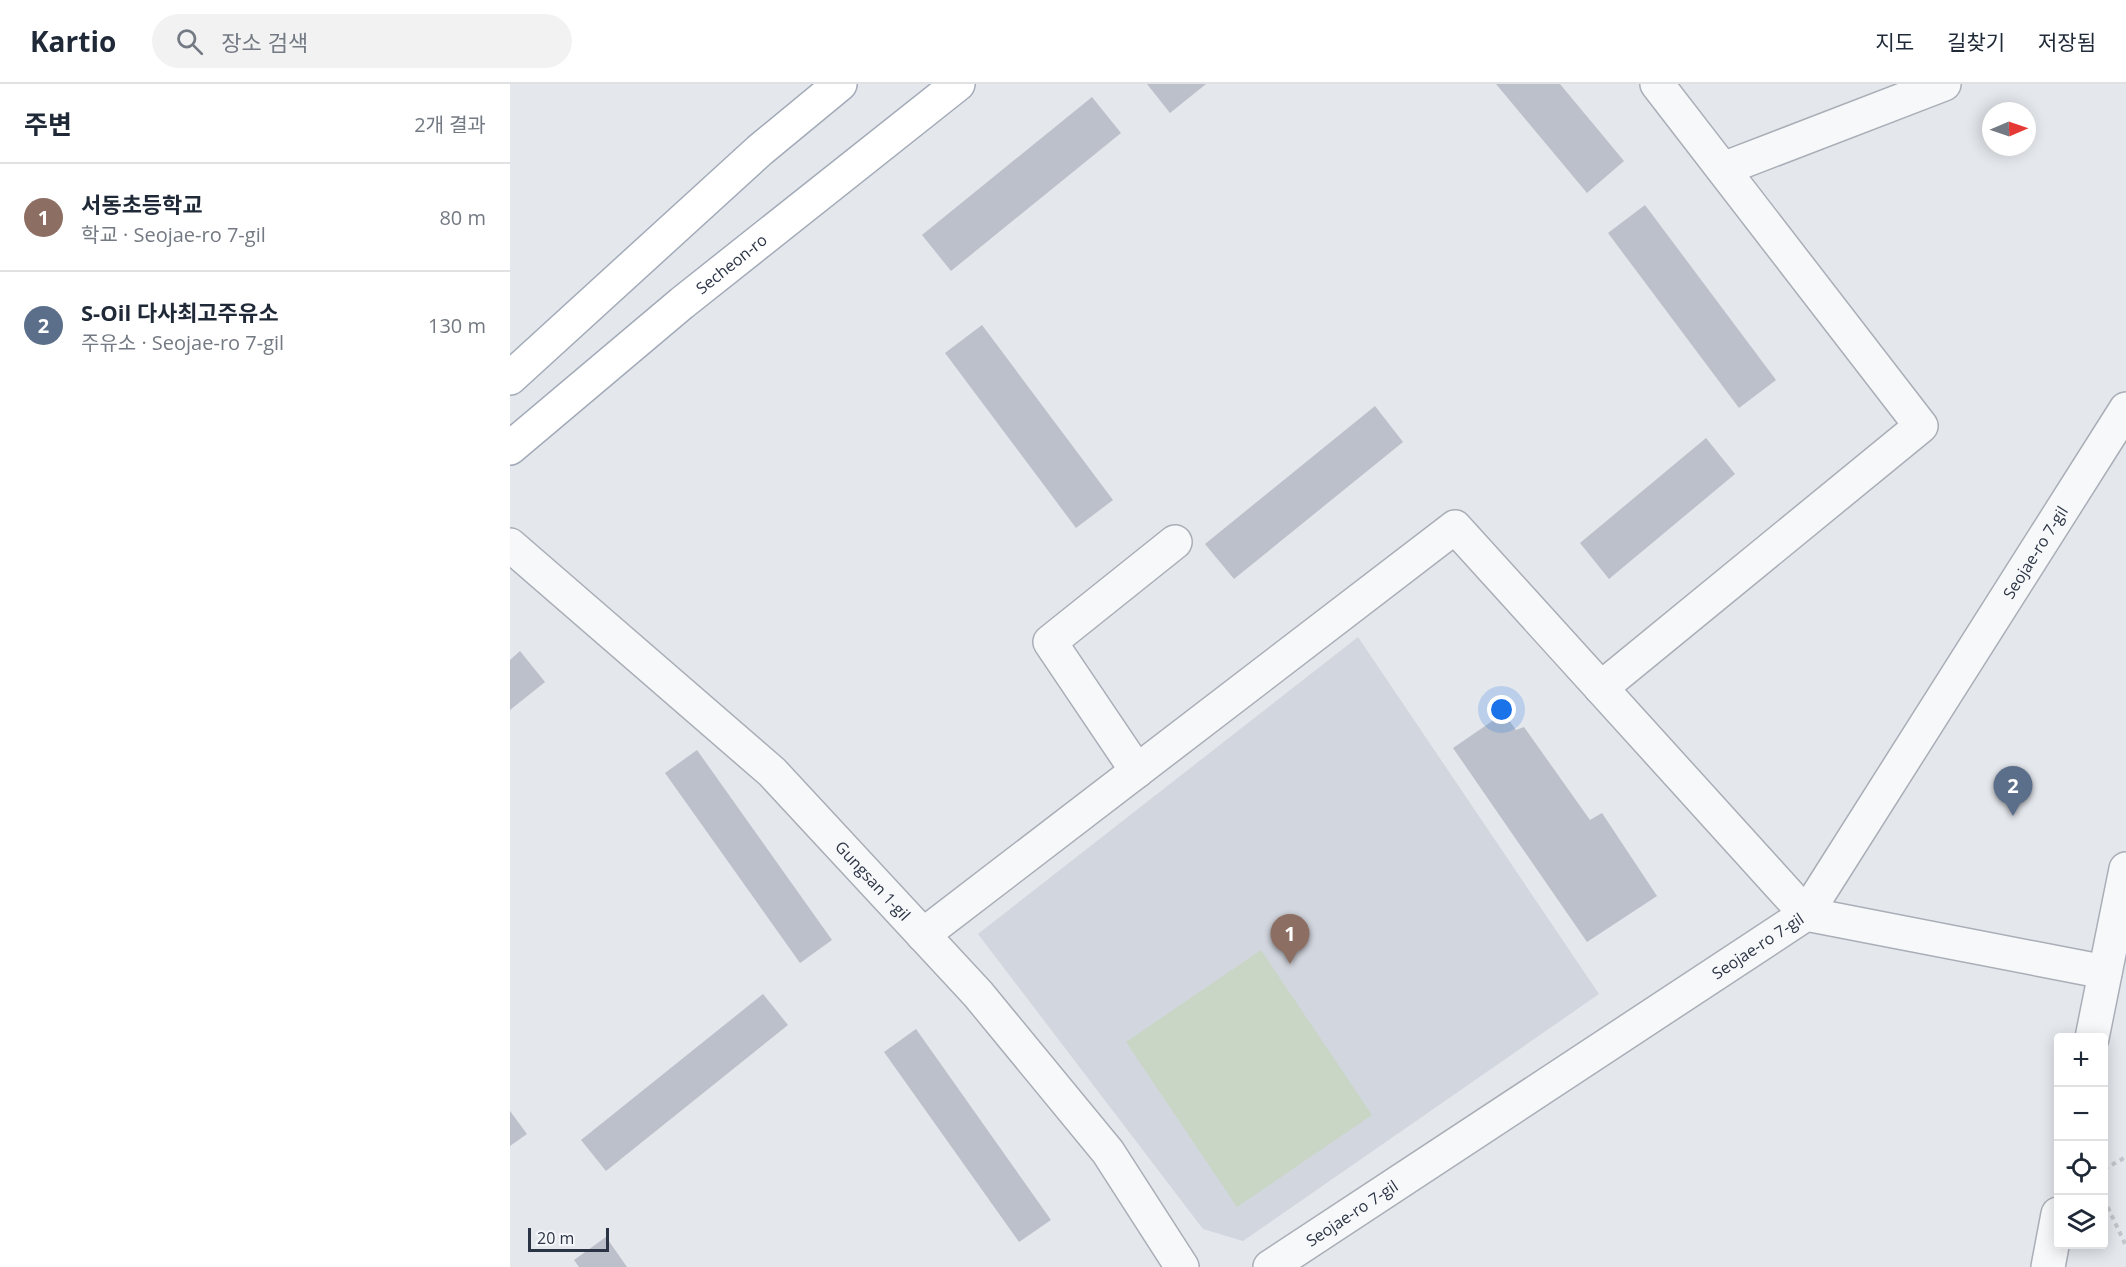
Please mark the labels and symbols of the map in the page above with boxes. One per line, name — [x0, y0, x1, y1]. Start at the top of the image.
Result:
north arrow — [1982, 102, 2036, 156]
street label: Secheon-ro — [691, 229, 772, 299]
street label: Seojae-ro 7-gil — [1998, 502, 2073, 603]
your location — [1487, 695, 1516, 724]
pin: 2 — [1994, 766, 2032, 816]
street label: Gungsan 1-gil — [830, 836, 915, 925]
street label: Seojae-ro 7-gil — [1707, 907, 1808, 984]
pin: 1 — [1270, 914, 1310, 964]
street label: Seojae-ro 7-gil — [1302, 1175, 1402, 1251]
scale bar — [528, 1225, 609, 1252]

